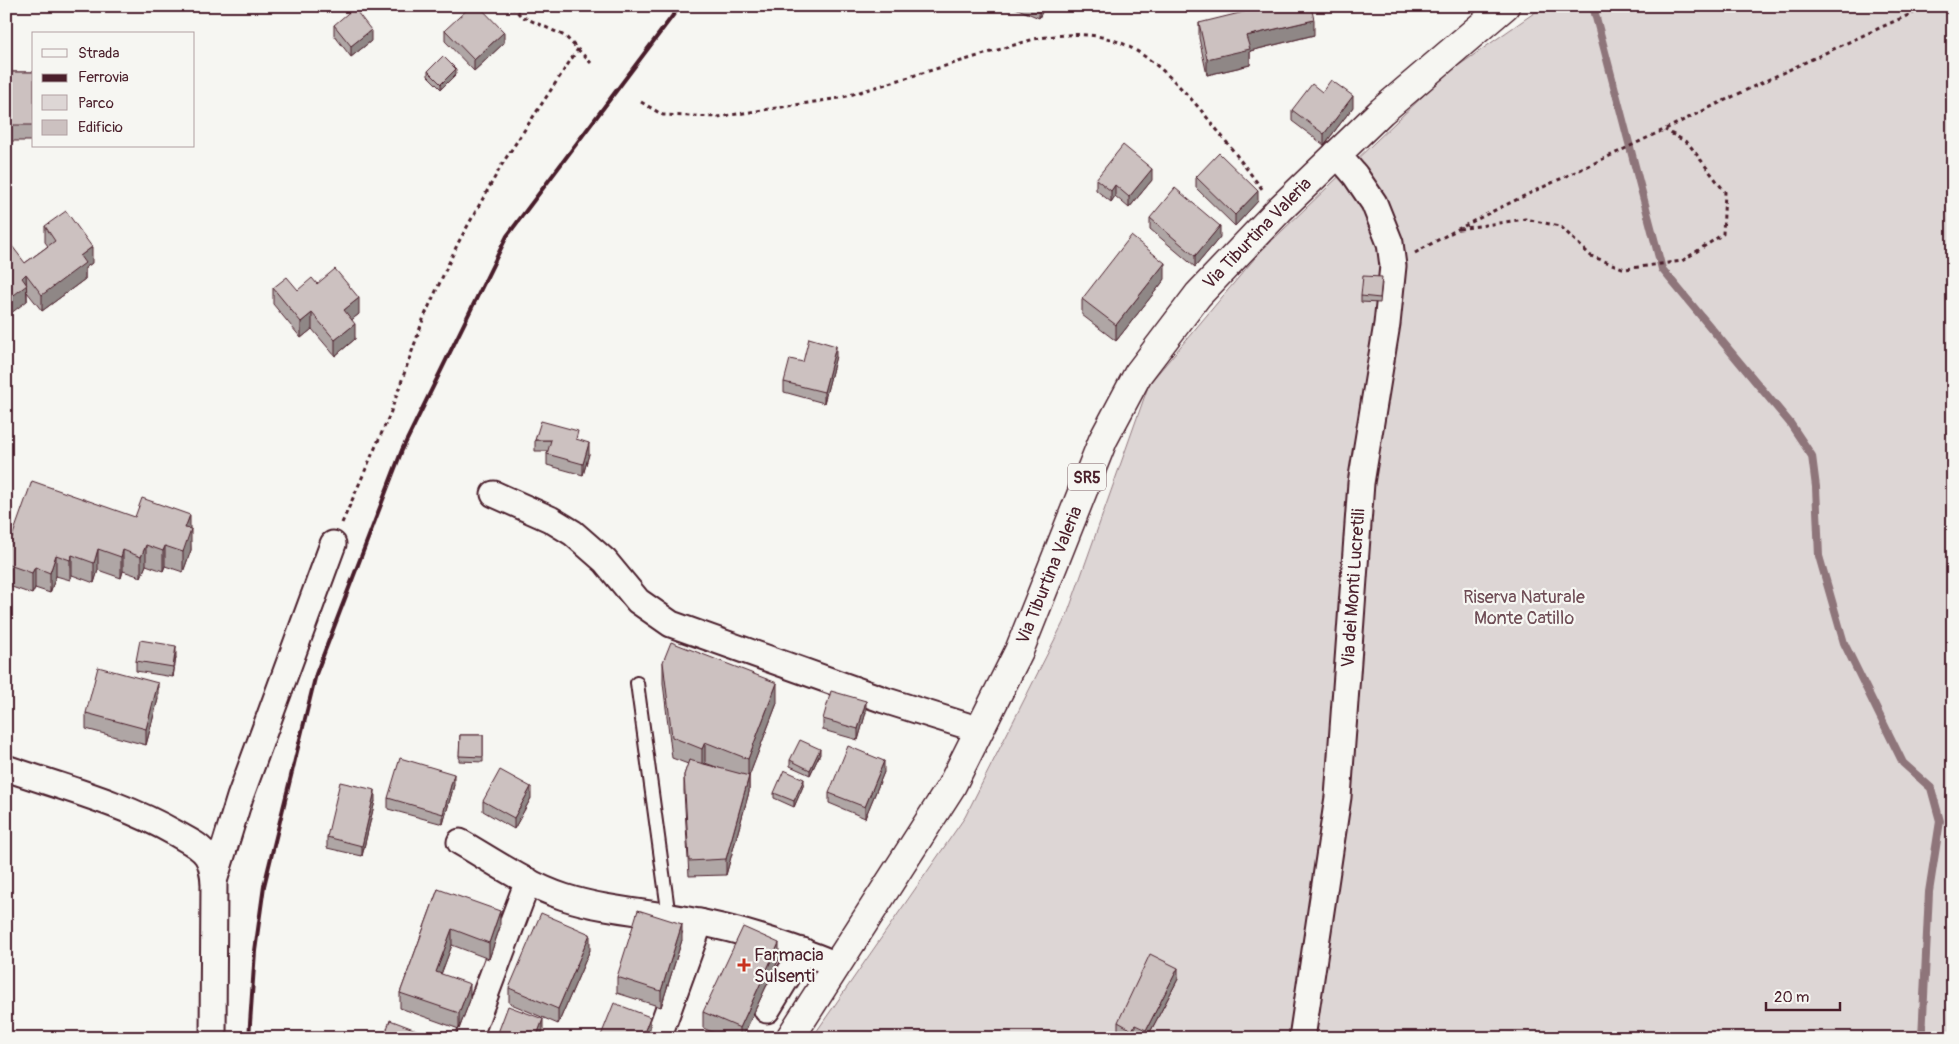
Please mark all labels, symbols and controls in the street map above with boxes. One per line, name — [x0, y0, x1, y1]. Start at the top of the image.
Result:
legend — [32, 32, 195, 148]
text: Strada — [78, 44, 119, 63]
text: Ferrovia — [78, 68, 129, 87]
text: Parco — [78, 94, 114, 113]
text: Edificio — [78, 118, 123, 137]
street label: Via Tiburtina Valeria — [1198, 173, 1317, 294]
road number: SR5 — [1068, 464, 1106, 491]
street label: Via Tiburtina Valeria — [1011, 503, 1088, 648]
street label: Via dei Monti Lucretili — [1336, 508, 1371, 668]
park label: Riserva Naturale Monte Catillo — [1463, 586, 1585, 630]
place label: Farmacia Sulsenti — [754, 944, 824, 988]
marker: Farmacia Sulsenti — [738, 959, 750, 971]
scale bar — [1766, 979, 1840, 1011]
text: 20 m — [1774, 988, 1809, 1007]

